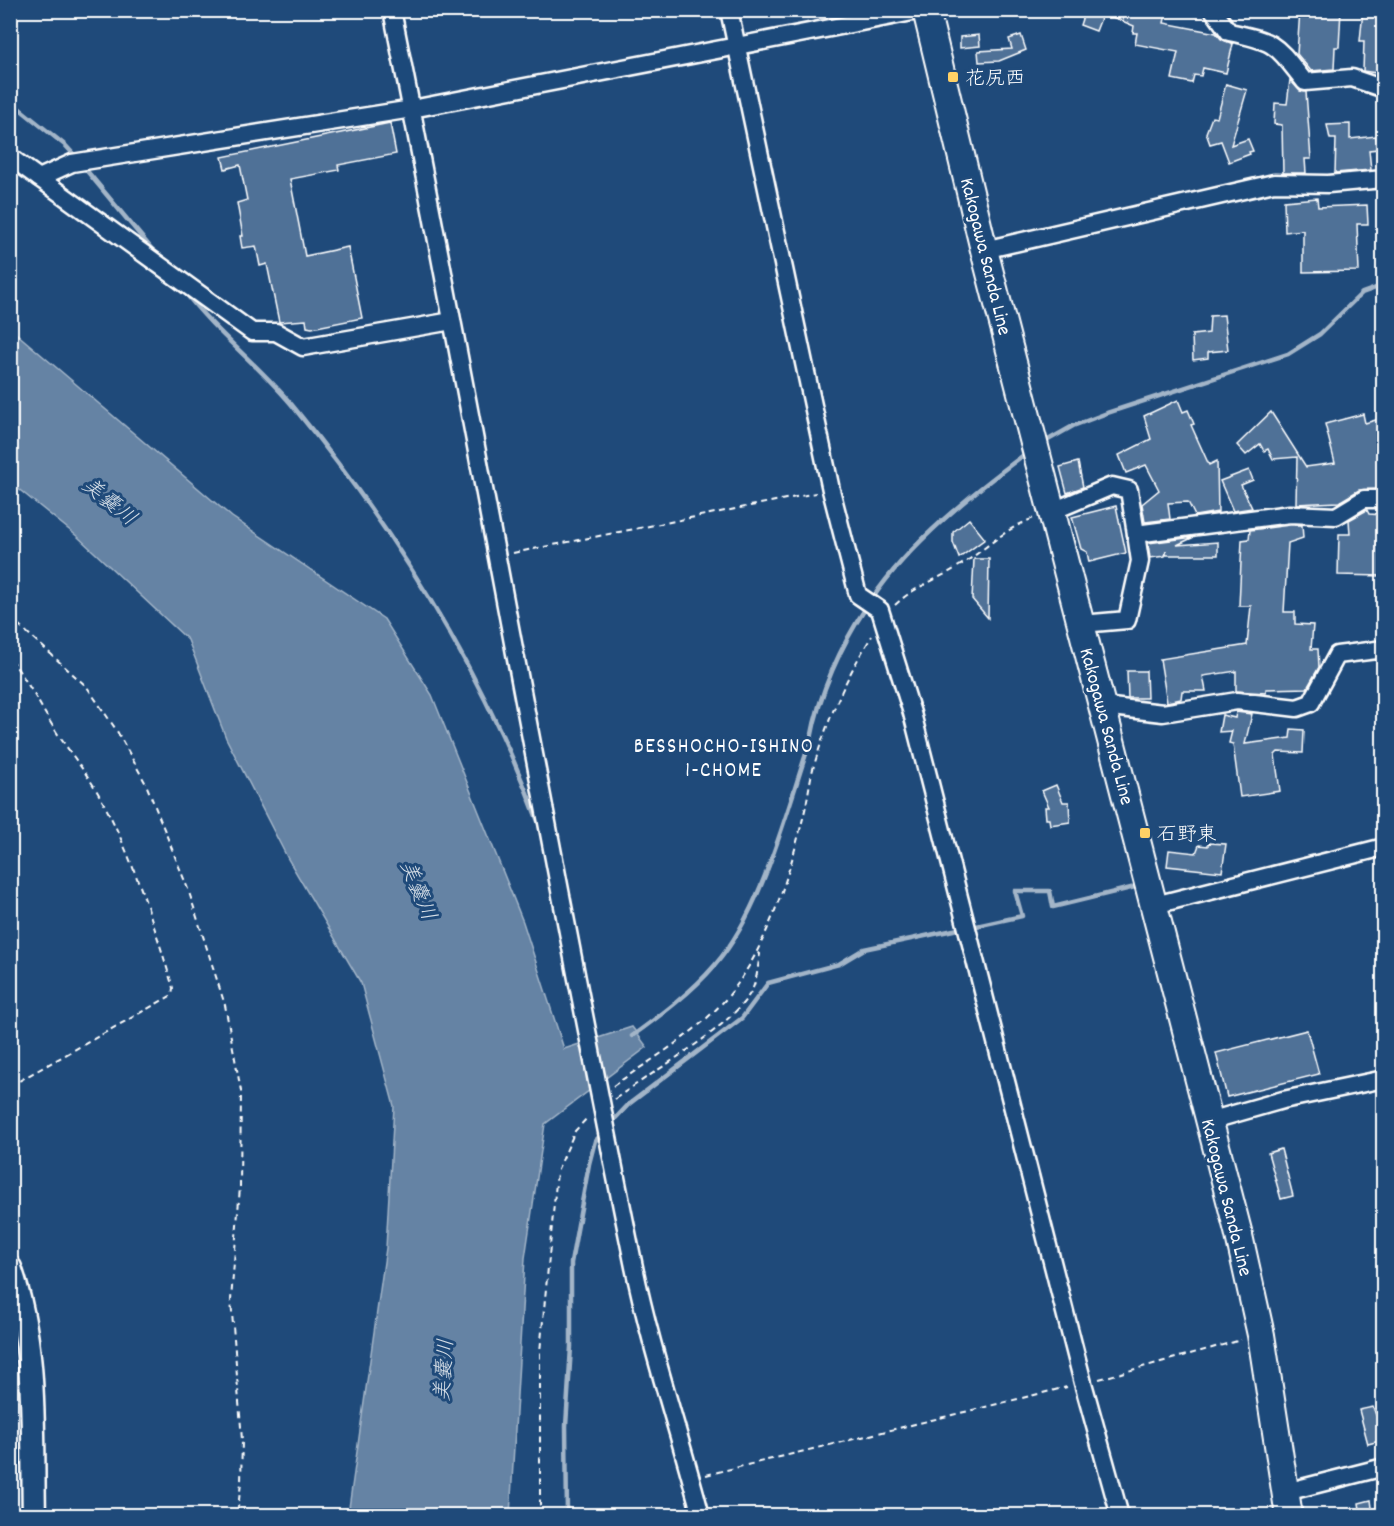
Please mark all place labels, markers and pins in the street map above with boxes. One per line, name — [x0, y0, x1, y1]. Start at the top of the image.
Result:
place label: 花尻西 — [965, 66, 1025, 94]
marker: 花尻西 — [946, 70, 960, 84]
place label: 石野東 — [1157, 822, 1217, 850]
marker: 石野東 — [1138, 826, 1152, 840]

